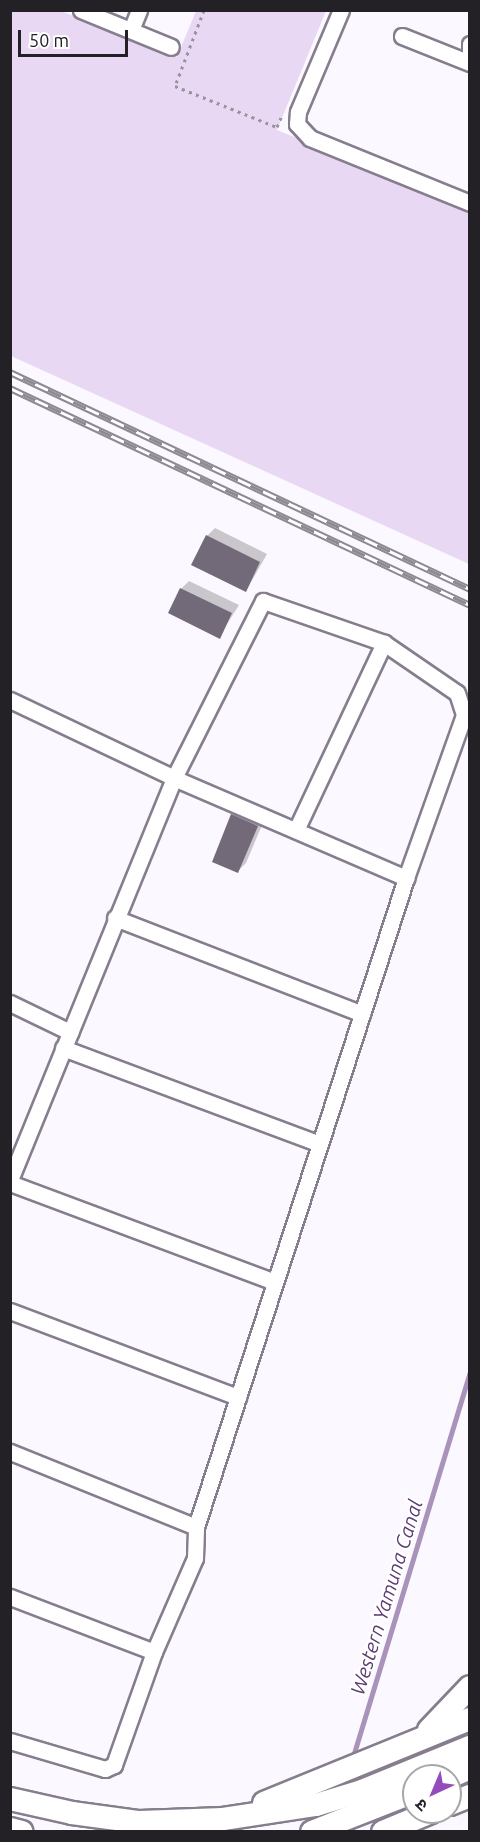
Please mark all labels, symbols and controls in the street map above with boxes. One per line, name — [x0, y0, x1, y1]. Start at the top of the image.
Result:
scale bar — [21, 18, 130, 56]
text: 50 m — [29, 30, 69, 50]
water label: Western Yamuna Canal — [345, 1497, 427, 1697]
north arrow — [402, 1764, 462, 1824]
text: उ — [411, 1796, 431, 1815]

